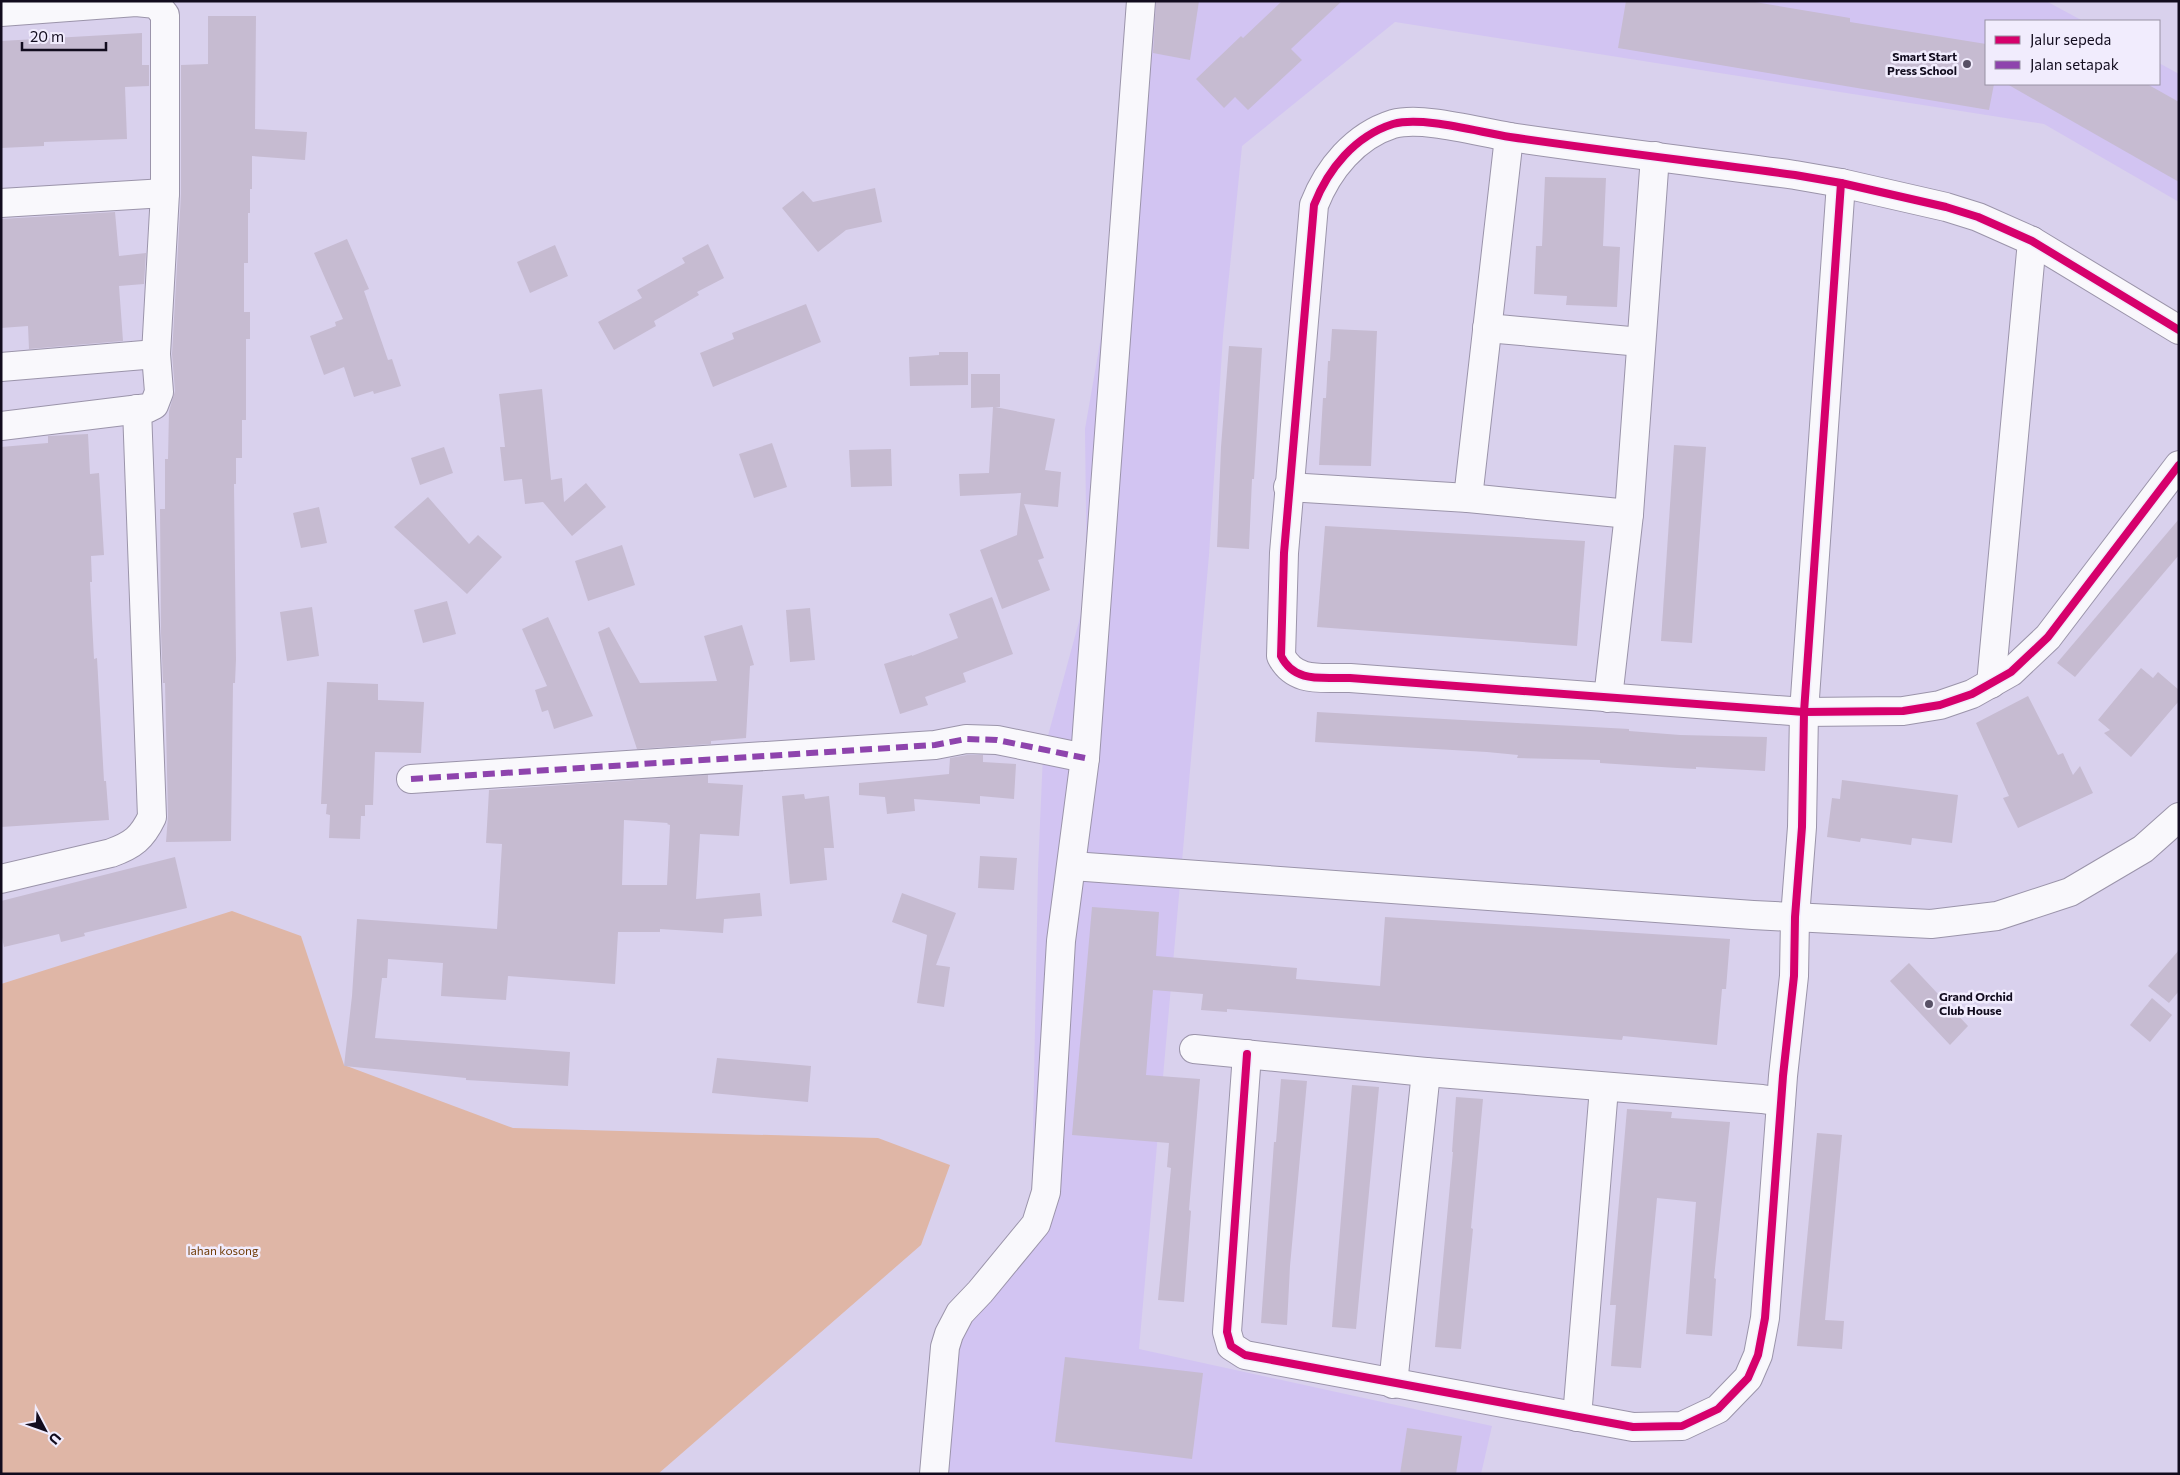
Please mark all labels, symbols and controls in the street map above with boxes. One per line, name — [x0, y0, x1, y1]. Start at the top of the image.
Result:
scale bar — [22, 20, 106, 52]
legend — [1985, 20, 2160, 85]
text: 20 m — [30, 27, 64, 45]
text: Jalur sepeda — [2030, 30, 2111, 48]
place label: Smart Start Press School — [1887, 49, 1957, 77]
text: Jalan setapak — [2030, 55, 2119, 73]
marker: Smart Start Press School — [1961, 58, 1973, 70]
place label: Grand Orchid Club House — [1939, 989, 2013, 1017]
marker: Grand Orchid Club House — [1923, 998, 1935, 1010]
park label: lahan kosong — [188, 1243, 259, 1257]
north arrow — [20, 1405, 70, 1455]
text: U — [45, 1429, 65, 1448]

